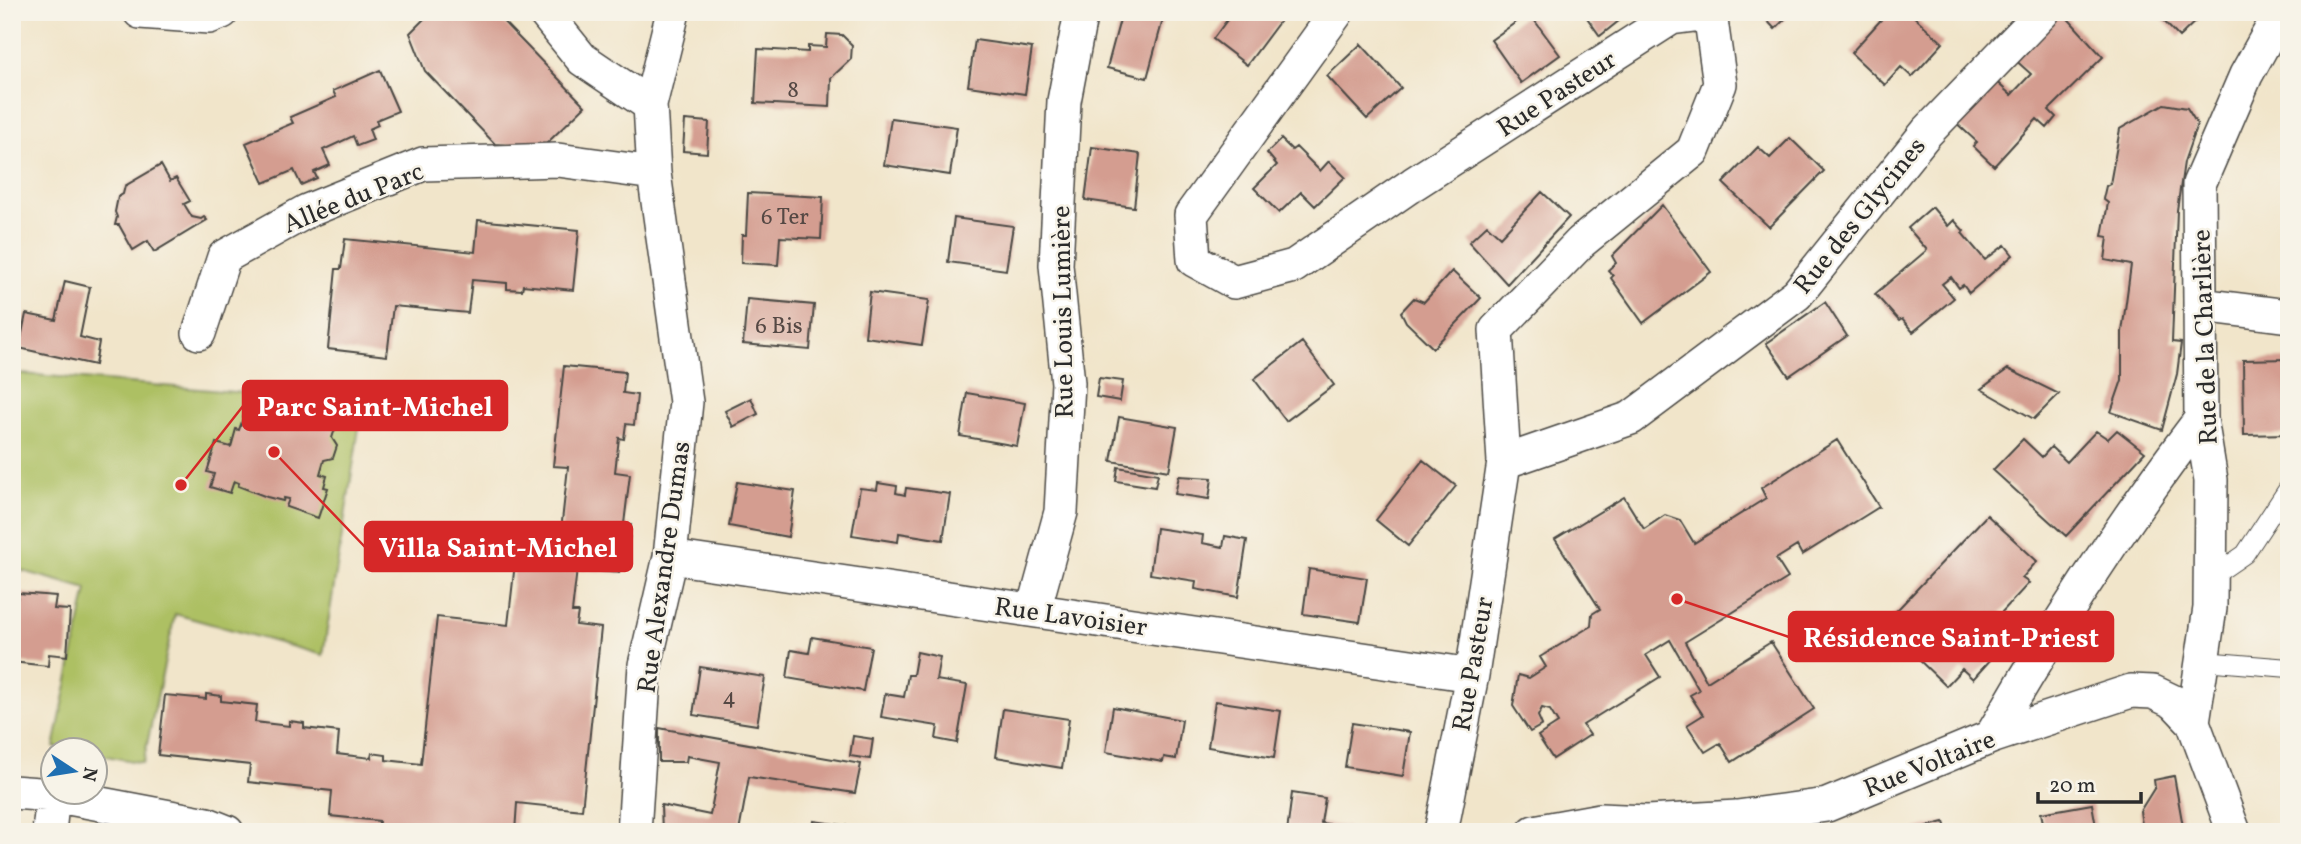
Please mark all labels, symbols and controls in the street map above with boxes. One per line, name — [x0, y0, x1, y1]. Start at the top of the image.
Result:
street label: Rue Pasteur — [1490, 43, 1624, 147]
house number: 8 — [787, 75, 799, 107]
street label: Rue des Glycines — [1786, 130, 1935, 302]
street label: Allée du Parc — [278, 154, 429, 243]
house number: 6 Ter — [761, 202, 809, 234]
street label: Rue Louis Lumière — [1044, 205, 1084, 419]
street label: Rue de la Charlière — [2184, 229, 2228, 445]
house number: 6 Bis — [755, 311, 803, 343]
callout: Parc Saint-Michel — [243, 381, 507, 430]
text: Parc Saint-Michel — [257, 389, 493, 428]
street label: Rue Alexandre Dumas — [629, 439, 700, 696]
callout: Villa Saint-Michel — [365, 522, 632, 571]
text: Villa Saint-Michel — [378, 530, 618, 569]
street label: Rue Lavoisier — [992, 589, 1150, 647]
street label: Rue Pasteur — [1444, 594, 1504, 734]
callout: Résidence Saint-Priest — [1789, 612, 2113, 661]
text: Résidence Saint-Priest — [1803, 620, 2099, 659]
house number: 4 — [722, 682, 736, 714]
street label: Rue Voltaire — [1859, 722, 2001, 808]
north arrow — [38, 736, 108, 806]
scale bar — [2038, 760, 2142, 804]
text: N — [74, 765, 103, 784]
text: 20 m — [2049, 772, 2095, 801]

